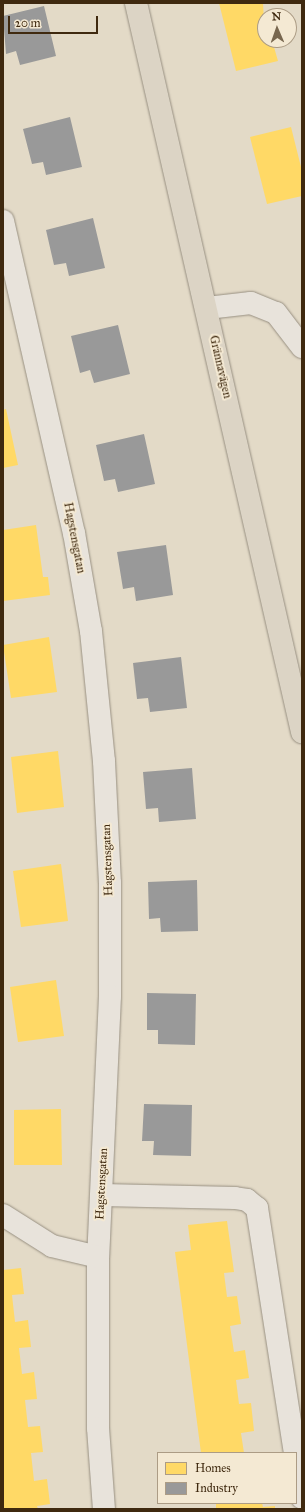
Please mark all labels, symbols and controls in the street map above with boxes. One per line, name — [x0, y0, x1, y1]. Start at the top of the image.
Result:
scale bar — [10, 8, 100, 34]
north arrow — [257, 8, 297, 48]
text: N — [272, 10, 281, 23]
text: 20 m — [15, 16, 41, 30]
street label: Grännavägen — [206, 334, 234, 400]
street label: Hagstensgatan — [60, 501, 88, 575]
street label: Hagstensgatan — [100, 824, 116, 896]
street label: Hagstensgatan — [93, 1148, 111, 1220]
legend — [157, 1452, 297, 1504]
text: Homes — [195, 1461, 231, 1475]
text: Industry — [195, 1481, 238, 1495]

